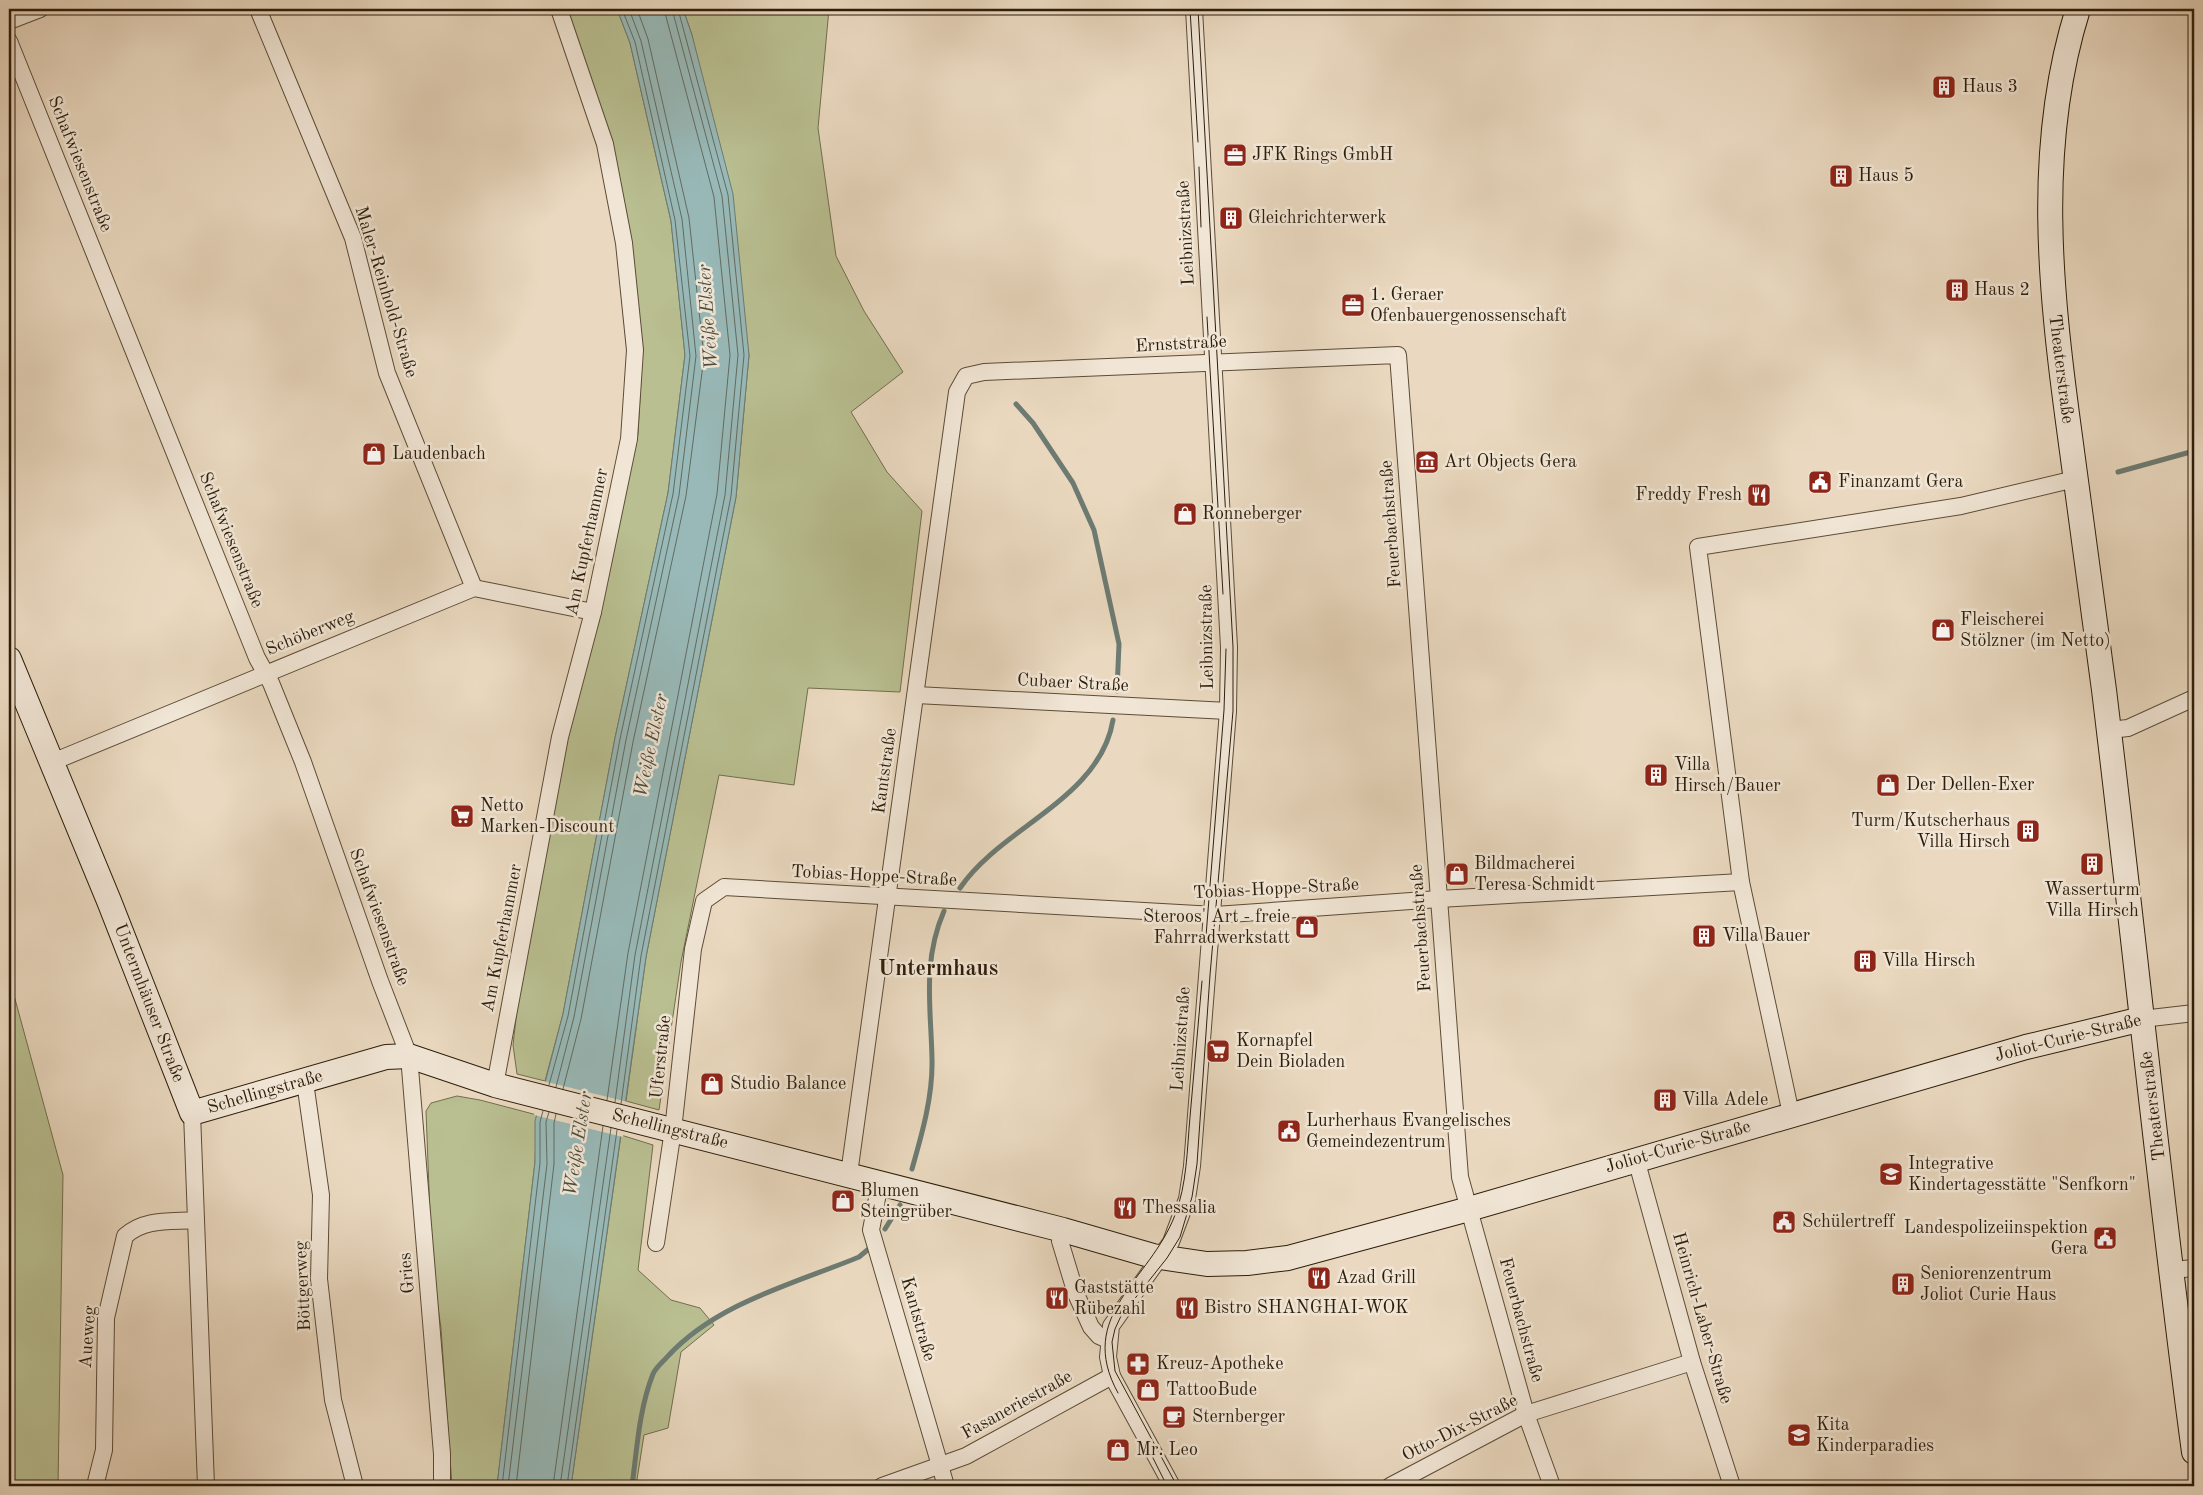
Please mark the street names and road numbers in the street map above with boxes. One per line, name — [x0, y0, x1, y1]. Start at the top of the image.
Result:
street label: Schafwiesenstraße — [45, 94, 115, 234]
street label: Leibnizstraße — [1174, 180, 1198, 286]
street label: Maler-Reinhold-Straße — [351, 204, 421, 380]
street label: Theaterstraße — [2045, 313, 2077, 425]
street label: Ernststraße — [1135, 333, 1227, 355]
street label: Feuerbachstraße — [1378, 459, 1404, 589]
street label: Am Kupferhammer — [563, 466, 612, 617]
street label: Schafwiesenstraße — [196, 470, 266, 610]
street label: Leibnizstraße — [1197, 584, 1217, 690]
street label: Schöberweg — [263, 607, 357, 659]
street label: Cubaer Straße — [1017, 671, 1129, 695]
street label: Kantstraße — [870, 727, 900, 815]
street label: Schafwiesenstraße — [346, 846, 412, 988]
street label: Am Kupferhammer — [479, 862, 525, 1013]
street label: Tobias-Hoppe-Straße — [791, 863, 957, 889]
street label: Feuerbachstraße — [1408, 863, 1434, 993]
street label: Tobias-Hoppe-Straße — [1193, 876, 1359, 902]
street label: Untermhäuser Straße — [110, 921, 188, 1085]
street label: Leibnizstraße — [1168, 986, 1194, 1092]
street label: Joliot-Curie-Straße — [1993, 1011, 2143, 1065]
street label: Uferstraße — [648, 1014, 674, 1100]
street label: Theaterstraße — [2137, 1050, 2169, 1162]
street label: Schellingstraße — [205, 1067, 325, 1117]
street label: Schellingstraße — [610, 1106, 730, 1152]
street label: Joliot-Curie-Straße — [1603, 1118, 1753, 1176]
street label: Heinrich-Laber-Straße — [1669, 1230, 1735, 1406]
street label: Böttgerweg — [292, 1240, 314, 1332]
street label: Gries — [396, 1251, 418, 1294]
street label: Feuerbachstraße — [1496, 1256, 1546, 1384]
street label: Kantstraße — [897, 1275, 939, 1363]
street label: Aueweg — [77, 1305, 99, 1369]
street label: Fasaneriestraße — [959, 1367, 1075, 1443]
street label: Otto-Dix-Straße — [1399, 1391, 1521, 1465]

